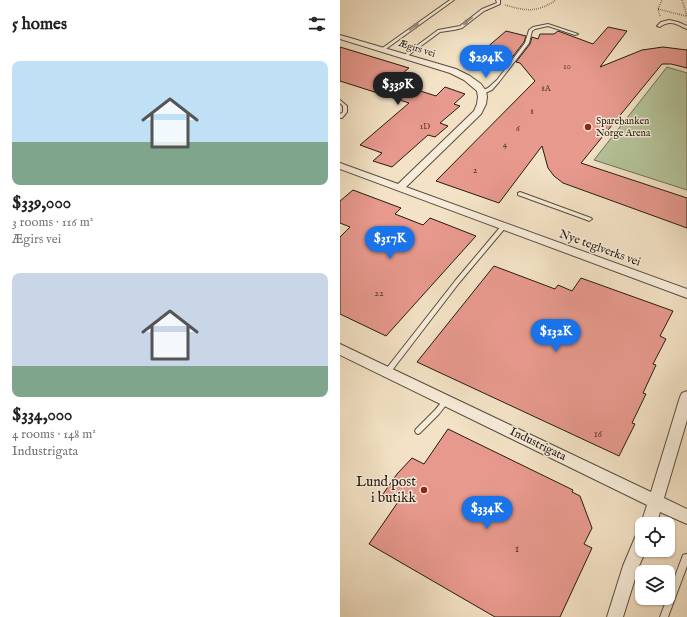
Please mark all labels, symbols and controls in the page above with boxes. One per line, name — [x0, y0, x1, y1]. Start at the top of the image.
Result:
icon: filters — [306, 13, 328, 35]
text: 5 homes — [12, 14, 67, 35]
one-way arrow — [463, 17, 474, 25]
one-way arrow — [409, 23, 419, 31]
street label: Ægirs vei — [396, 37, 437, 61]
pin: $294K — [458, 45, 514, 79]
text: $294K — [469, 49, 503, 66]
house number: 10 — [563, 61, 571, 72]
pin: $339K — [370, 72, 426, 106]
text: $339K — [382, 76, 414, 93]
house number: 8A — [541, 83, 552, 94]
icon: home — [134, 87, 206, 159]
house number: 8 — [530, 106, 534, 117]
place label: Sparebanken Norge Arena — [596, 115, 651, 140]
house number: 1D — [420, 121, 430, 132]
marker: Sparebanken Norge Arena — [583, 122, 593, 132]
house number: 6 — [516, 123, 520, 134]
house number: 4 — [503, 139, 508, 150]
house number: 2 — [473, 164, 478, 177]
text: $339,000 — [12, 193, 71, 214]
text: 3 rooms · 116 m² — [12, 214, 93, 231]
pin: $317K — [362, 226, 418, 260]
street label: Nye teglverks vei — [557, 226, 643, 270]
text: $317K — [374, 230, 406, 247]
text: Ægirs vei — [12, 231, 61, 248]
house number: 22 — [374, 287, 384, 300]
icon: home — [134, 299, 206, 371]
pin: $132K — [528, 319, 584, 353]
text: $132K — [540, 323, 572, 340]
text: $334,000 — [12, 405, 72, 426]
street label: Industrigata — [507, 424, 569, 464]
text: 4 rooms · 148 m² — [12, 426, 96, 443]
house number: 16 — [594, 428, 603, 441]
text: Industrigata — [12, 443, 78, 460]
place label: Lund post i butikk — [356, 473, 417, 507]
marker: Lund post i butikk — [419, 485, 429, 495]
pin: $334K — [459, 496, 515, 530]
text: $334K — [471, 500, 503, 517]
map controls — [635, 517, 675, 605]
button: locate — [635, 517, 675, 557]
house number: 1 — [515, 541, 519, 556]
button: layers — [635, 565, 675, 605]

